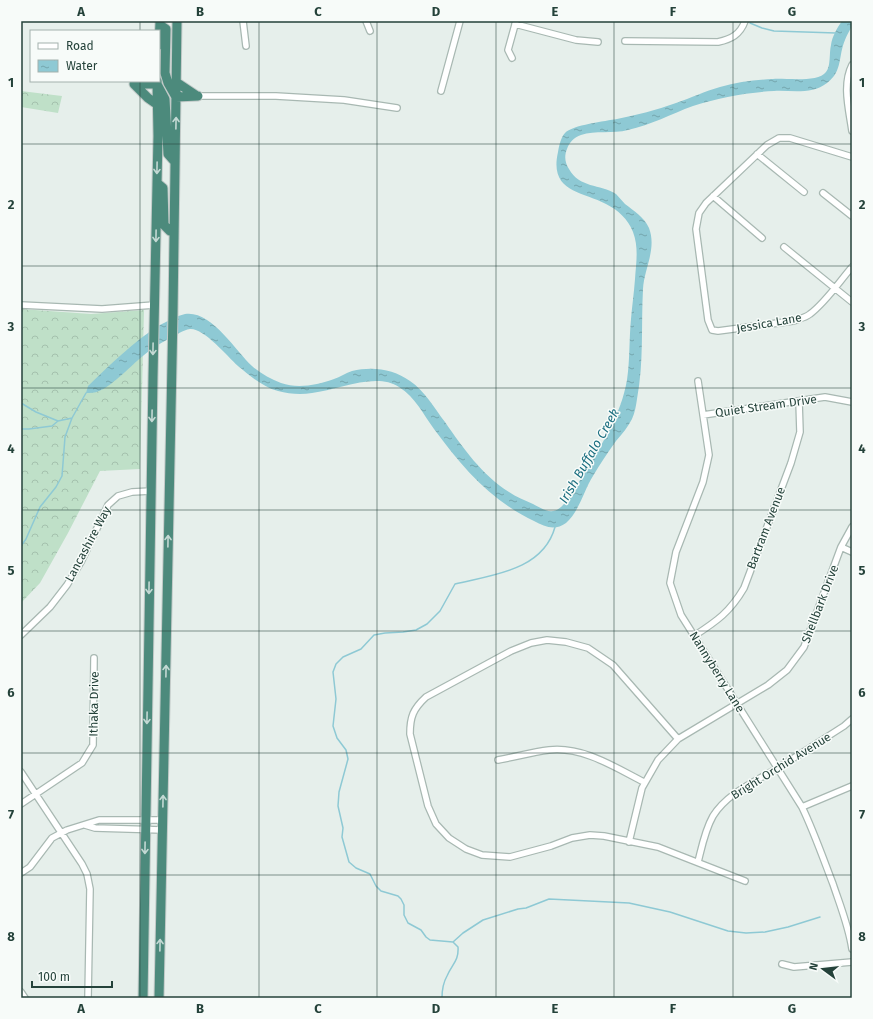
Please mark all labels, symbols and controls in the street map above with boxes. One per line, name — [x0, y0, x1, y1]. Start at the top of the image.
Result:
text: A — [76, 4, 85, 19]
text: B — [196, 4, 204, 19]
text: C — [314, 4, 322, 19]
text: D — [432, 4, 441, 19]
text: E — [552, 4, 559, 19]
text: F — [670, 4, 677, 19]
text: G — [788, 4, 796, 19]
legend — [30, 30, 160, 82]
text: Road — [66, 39, 94, 53]
text: Water — [66, 59, 98, 73]
text: 1 — [8, 75, 14, 90]
text: 1 — [859, 75, 865, 90]
one-way arrow — [172, 117, 179, 130]
one-way arrow — [153, 161, 161, 174]
text: 2 — [8, 197, 15, 212]
text: 2 — [859, 197, 866, 212]
one-way arrow — [152, 229, 160, 242]
street label: Jessica Lane — [735, 310, 803, 336]
text: 3 — [7, 319, 15, 334]
text: 3 — [858, 319, 866, 334]
one-way arrow — [149, 342, 157, 355]
street label: Quiet Stream Drive — [714, 392, 818, 420]
water label: Irish Buffalo Creek — [556, 406, 622, 506]
one-way arrow — [148, 409, 156, 422]
text: 4 — [7, 441, 15, 456]
text: 4 — [858, 441, 866, 456]
street label: Bartram Avenue — [744, 485, 788, 571]
street label: Lancashire Way — [62, 504, 114, 584]
one-way arrow — [165, 535, 172, 548]
text: 5 — [8, 563, 15, 578]
street label: Shellbark Drive — [799, 563, 841, 645]
text: 5 — [859, 563, 866, 578]
one-way arrow — [145, 581, 153, 594]
street label: Nannyberry Lane — [687, 629, 747, 715]
one-way arrow — [162, 665, 170, 678]
street label: Ithaka Drive — [86, 671, 102, 737]
text: 6 — [7, 685, 15, 700]
text: 6 — [858, 685, 866, 700]
one-way arrow — [143, 711, 151, 724]
street label: Bright Orchid Avenue — [729, 730, 833, 802]
one-way arrow — [159, 795, 167, 808]
text: 7 — [8, 807, 14, 822]
text: 7 — [859, 807, 865, 822]
one-way arrow — [141, 841, 149, 854]
text: 8 — [7, 929, 15, 944]
text: 8 — [858, 929, 866, 944]
one-way arrow — [156, 939, 164, 952]
north arrow — [803, 949, 843, 989]
text: N — [807, 961, 821, 972]
scale bar — [32, 963, 112, 989]
text: 100 m — [38, 970, 70, 984]
text: A — [76, 1001, 85, 1016]
text: B — [196, 1001, 204, 1016]
text: C — [314, 1001, 322, 1016]
text: D — [432, 1001, 441, 1016]
text: E — [552, 1001, 559, 1016]
text: F — [670, 1001, 677, 1016]
text: G — [788, 1001, 796, 1016]

